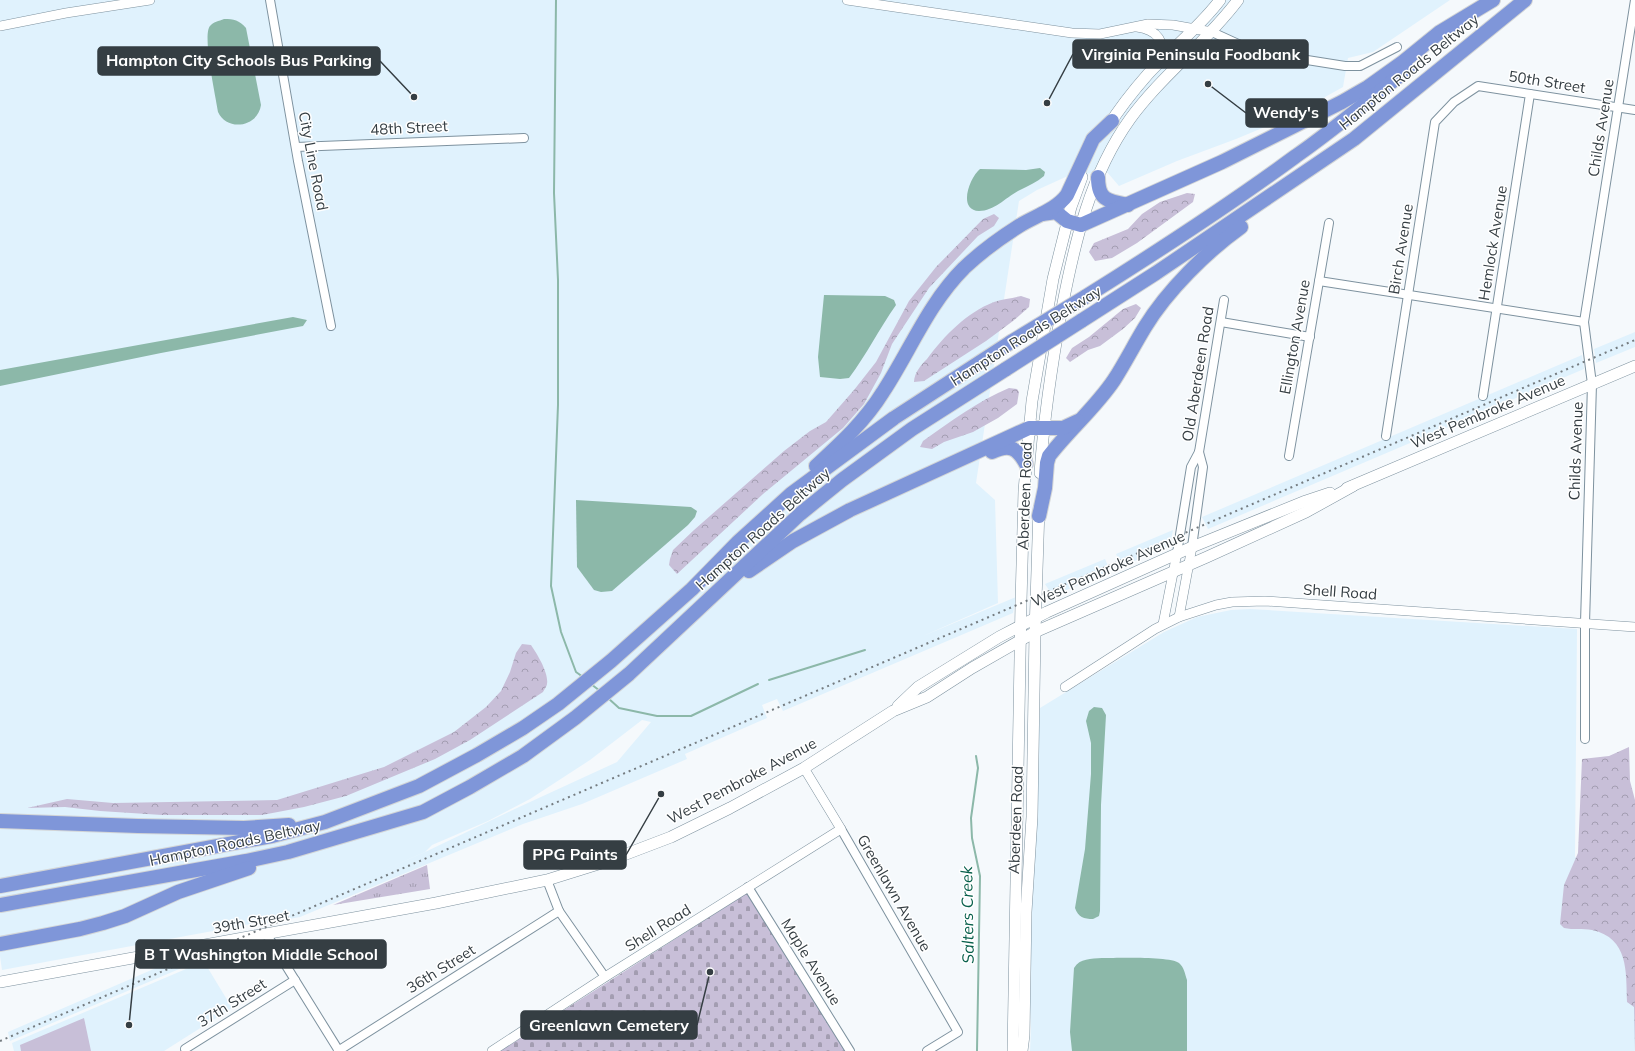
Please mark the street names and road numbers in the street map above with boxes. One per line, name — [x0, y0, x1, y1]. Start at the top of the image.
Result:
street label: Hampton Roads Beltway — [1335, 9, 1482, 134]
street label: 50th Street — [1507, 66, 1587, 97]
street label: Childs Avenue — [1583, 78, 1618, 178]
street label: City Line Road — [295, 110, 332, 212]
street label: 48th Street — [370, 116, 448, 139]
street label: Hemlock Avenue — [1474, 184, 1511, 302]
street label: Birch Avenue — [1384, 202, 1417, 296]
street label: Ellington Avenue — [1275, 278, 1314, 396]
street label: Hampton Roads Beltway — [947, 281, 1105, 390]
street label: Old Aberdeen Road — [1177, 305, 1218, 443]
street label: West Pembroke Avenue — [1408, 370, 1568, 453]
street label: Childs Avenue — [1564, 401, 1587, 501]
street label: Aberdeen Road — [1013, 442, 1036, 550]
street label: Hampton Roads Beltway — [692, 463, 834, 594]
street label: West Pembroke Avenue — [1028, 526, 1187, 611]
street label: Shell Road — [1302, 579, 1378, 604]
street label: West Pembroke Avenue — [664, 733, 820, 828]
street label: Aberdeen Road — [1004, 766, 1027, 874]
street label: Hampton Roads Beltway — [148, 815, 322, 870]
street label: Greenlawn Avenue — [853, 831, 936, 955]
street label: Shell Road — [621, 900, 694, 955]
street label: 39th Street — [211, 905, 291, 938]
street label: Maple Avenue — [777, 915, 846, 1009]
street label: 36th Street — [403, 940, 479, 997]
street label: 37th Street — [194, 974, 270, 1031]

